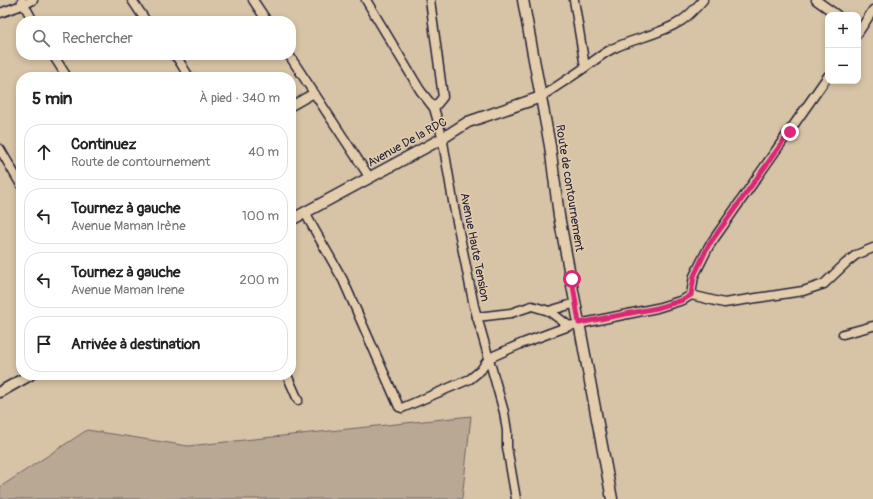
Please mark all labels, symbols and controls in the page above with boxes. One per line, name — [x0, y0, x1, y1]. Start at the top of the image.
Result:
map controls — [825, 12, 861, 84]
button: + — [825, 12, 861, 48]
search box — [16, 16, 296, 60]
icon: search — [30, 27, 52, 49]
text: Rechercher — [62, 29, 133, 48]
button: − — [825, 48, 861, 84]
text: 5 min — [32, 88, 72, 109]
text: À pied · 340 m — [199, 90, 280, 106]
street label: Avenue De la RDC — [365, 114, 450, 170]
street label: Route de contournement — [552, 123, 587, 253]
route end — [781, 123, 799, 141]
text: Continuez — [71, 135, 136, 154]
icon: ahead — [33, 141, 55, 163]
text: 40 m — [248, 144, 279, 160]
text: Route de contournement — [71, 154, 210, 170]
street label: Avenue Haute Tension — [457, 191, 492, 303]
text: Tournez à gauche — [71, 199, 181, 218]
icon: left — [33, 205, 55, 227]
text: 100 m — [242, 208, 279, 224]
text: Avenue Maman Irène — [71, 218, 186, 234]
text: Tournez à gauche — [71, 263, 181, 282]
icon: left — [33, 269, 55, 291]
route start — [563, 270, 581, 288]
text: 200 m — [240, 272, 279, 288]
text: Avenue Maman Irene — [71, 282, 185, 298]
icon: arrive — [33, 333, 55, 355]
text: Arrivée à destination — [71, 335, 200, 354]

